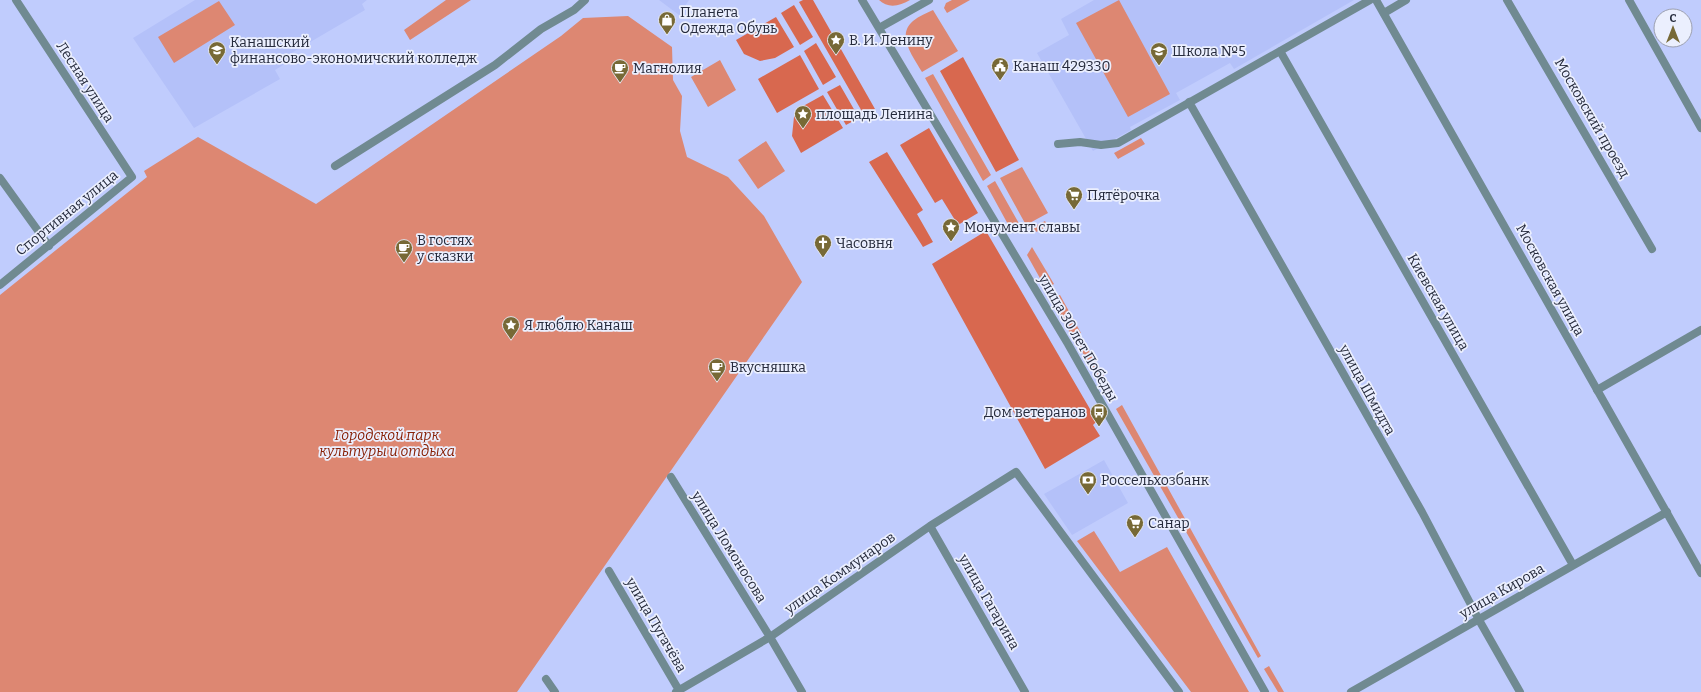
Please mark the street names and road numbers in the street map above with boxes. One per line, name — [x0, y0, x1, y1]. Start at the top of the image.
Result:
street label: Лесная улица — [53, 38, 118, 126]
street label: Московский проезд — [1551, 55, 1633, 181]
street label: Спортивная улица — [12, 166, 122, 259]
street label: Московская улица — [1512, 221, 1588, 339]
street label: Киевская улица — [1403, 251, 1473, 354]
street label: улица 30 лет Победы — [1034, 271, 1121, 404]
street label: улица Шмидта — [1335, 341, 1399, 438]
street label: улица Ломоносова — [687, 487, 770, 606]
street label: улица Коммунаров — [781, 528, 899, 618]
street label: улица Гагарина — [954, 550, 1023, 653]
street label: улица Кирова — [1456, 560, 1548, 623]
street label: улица Пугачёва — [621, 574, 690, 676]

